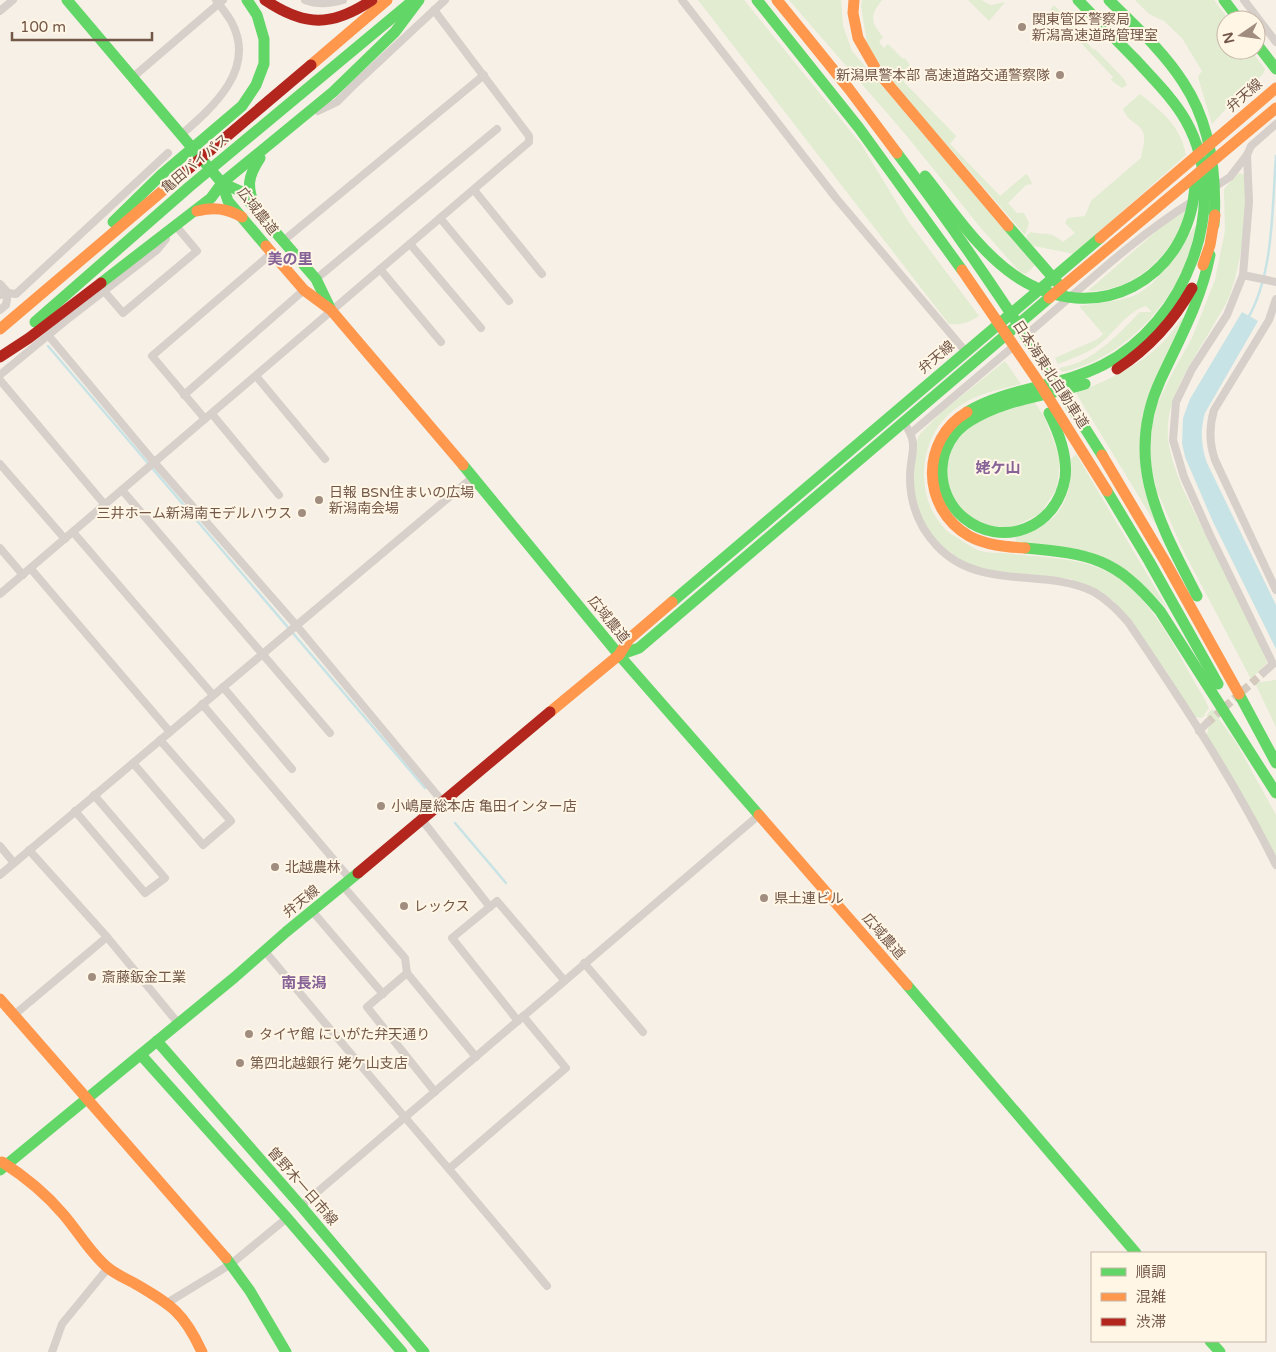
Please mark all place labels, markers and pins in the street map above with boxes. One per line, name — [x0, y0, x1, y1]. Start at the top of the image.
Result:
place label: 関東管区警察局 新潟高速道路管理室 — [1032, 11, 1158, 44]
marker: 関東管区警察局 新潟高速道路管理室 — [1016, 21, 1028, 33]
place label: 新潟県警本部 高速道路交通警察隊 — [836, 67, 1050, 84]
marker: 新潟県警本部 高速道路交通警察隊 — [1054, 69, 1066, 81]
place label: 日報 BSN住まいの広場 新潟南会場 — [329, 484, 474, 517]
marker: 日報 BSN住まいの広場 新潟南会場 — [313, 494, 325, 506]
place label: 三井ホーム新潟南モデルハウス — [96, 505, 292, 522]
marker: 三井ホーム新潟南モデルハウス — [296, 507, 308, 519]
place label: 小嶋屋総本店 亀田インター店 — [391, 798, 577, 815]
marker: 小嶋屋総本店 亀田インター店 — [375, 800, 387, 812]
place label: 北越農林 — [285, 859, 341, 876]
marker: 北越農林 — [269, 861, 281, 873]
place label: 県土連ビル — [774, 890, 844, 907]
marker: 県土連ビル — [758, 892, 770, 904]
place label: レックス — [414, 898, 470, 915]
marker: レックス — [398, 900, 410, 912]
place label: 斎藤鈑金工業 — [102, 969, 186, 986]
marker: 斎藤鈑金工業 — [86, 971, 98, 983]
place label: タイヤ館 にいがた弁天通り — [259, 1026, 430, 1043]
marker: タイヤ館 にいがた弁天通り — [243, 1028, 255, 1040]
place label: 第四北越銀行 姥ケ山支店 — [250, 1055, 408, 1072]
marker: 第四北越銀行 姥ケ山支店 — [234, 1057, 246, 1069]

